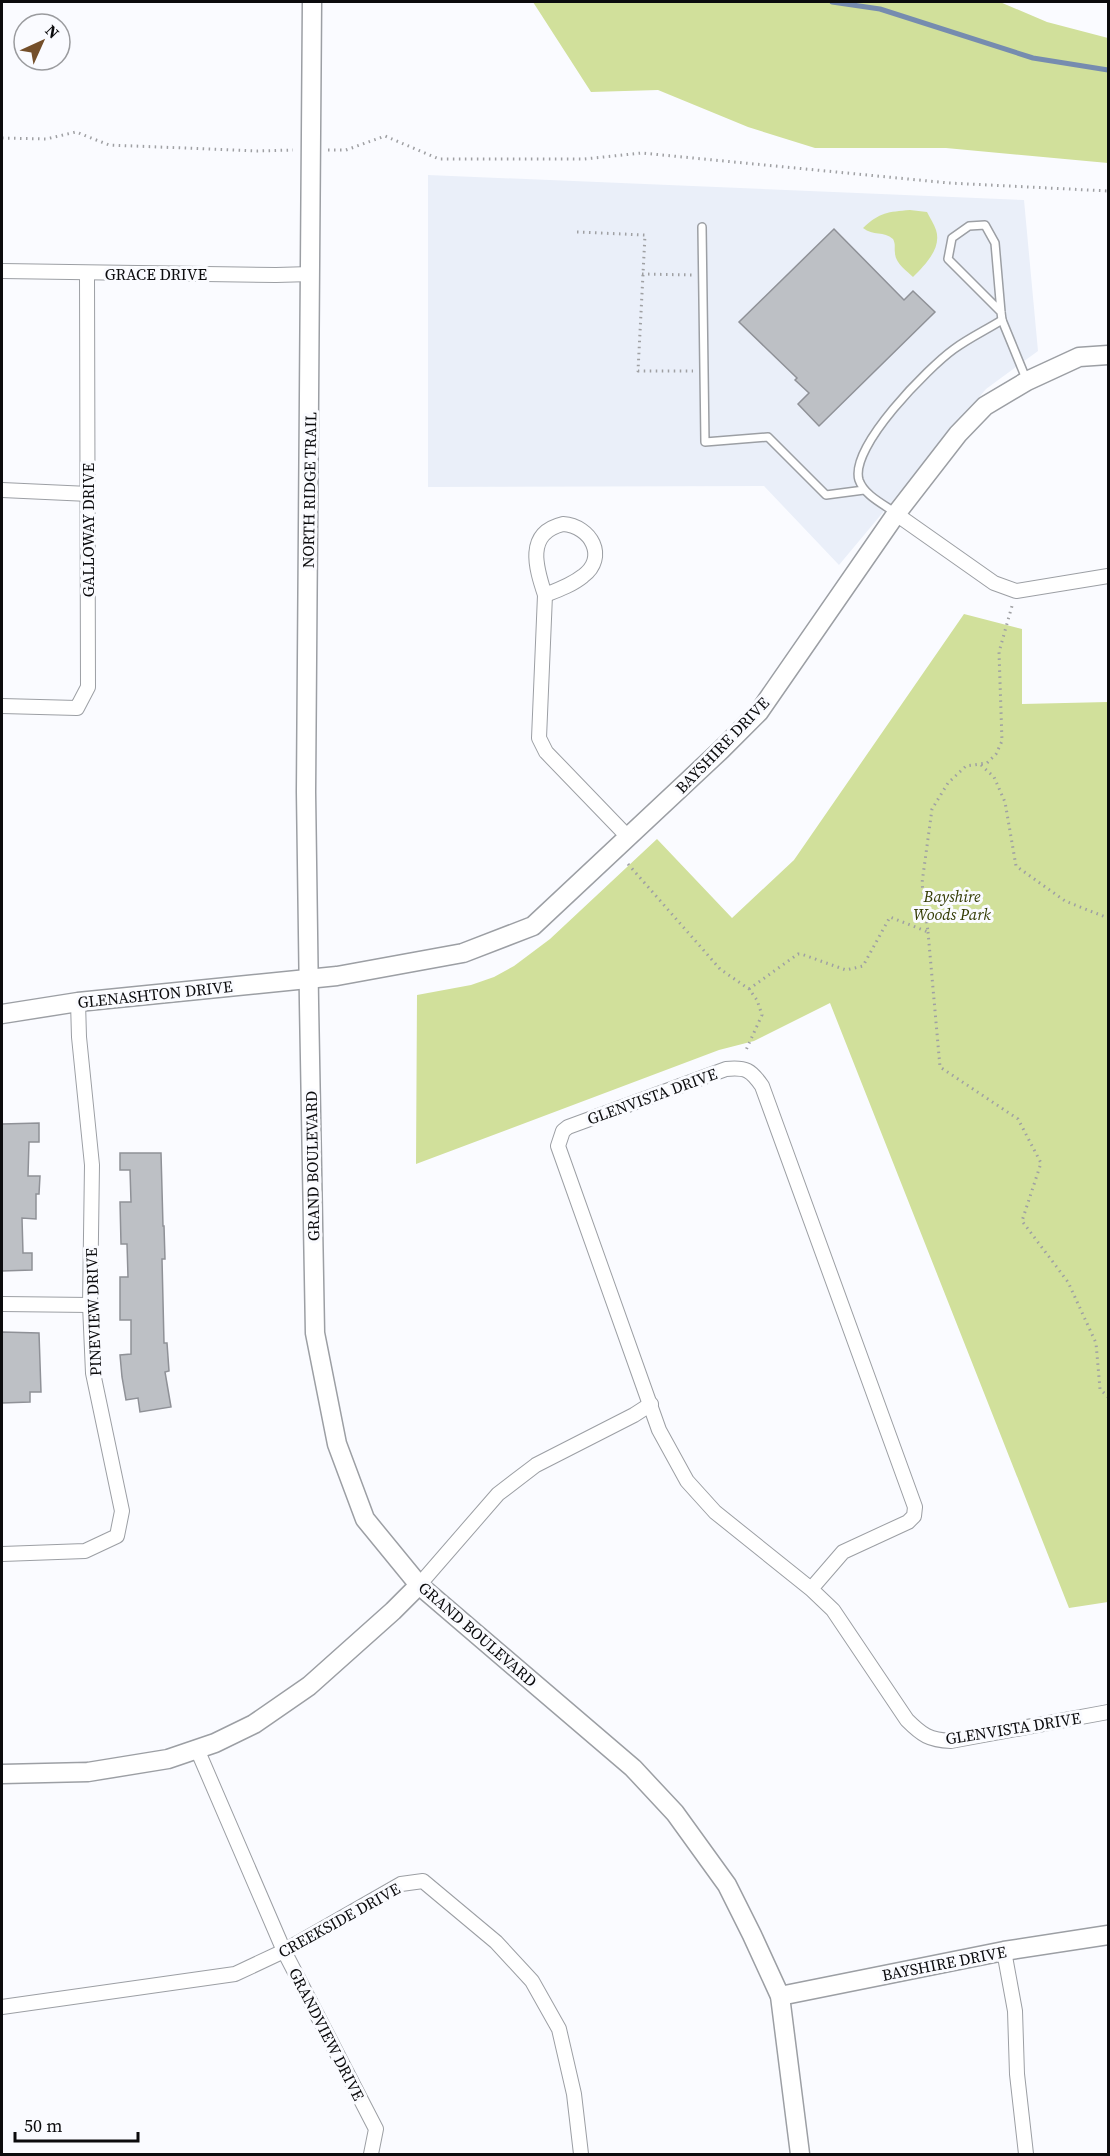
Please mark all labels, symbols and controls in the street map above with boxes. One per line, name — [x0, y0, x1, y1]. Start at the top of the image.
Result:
north arrow — [12, 12, 72, 72]
text: N — [41, 19, 65, 44]
street label: GRACE DRIVE — [105, 263, 208, 285]
street label: NORTH RIDGE TRAIL — [297, 412, 321, 568]
street label: GALLOWAY DRIVE — [77, 462, 99, 597]
street label: BAYSHIRE DRIVE — [670, 692, 774, 798]
park label: Bayshire Woods Park — [913, 885, 991, 925]
street label: GLENASHTON DRIVE — [76, 975, 234, 1013]
street label: GLENVISTA DRIVE — [584, 1062, 720, 1130]
street label: GRAND BOULEVARD — [300, 1091, 324, 1241]
street label: PINEVIEW DRIVE — [80, 1247, 106, 1377]
street label: GRAND BOULEVARD — [414, 1576, 542, 1692]
street label: GLENVISTA DRIVE — [944, 1706, 1083, 1750]
street label: CREEKSIDE DRIVE — [274, 1877, 404, 1963]
street label: BAYSHIRE DRIVE — [880, 1940, 1008, 1986]
street label: GRANDVIEW DRIVE — [284, 1964, 370, 2104]
scale bar — [15, 2105, 138, 2143]
text: 50 m — [24, 2113, 62, 2138]

